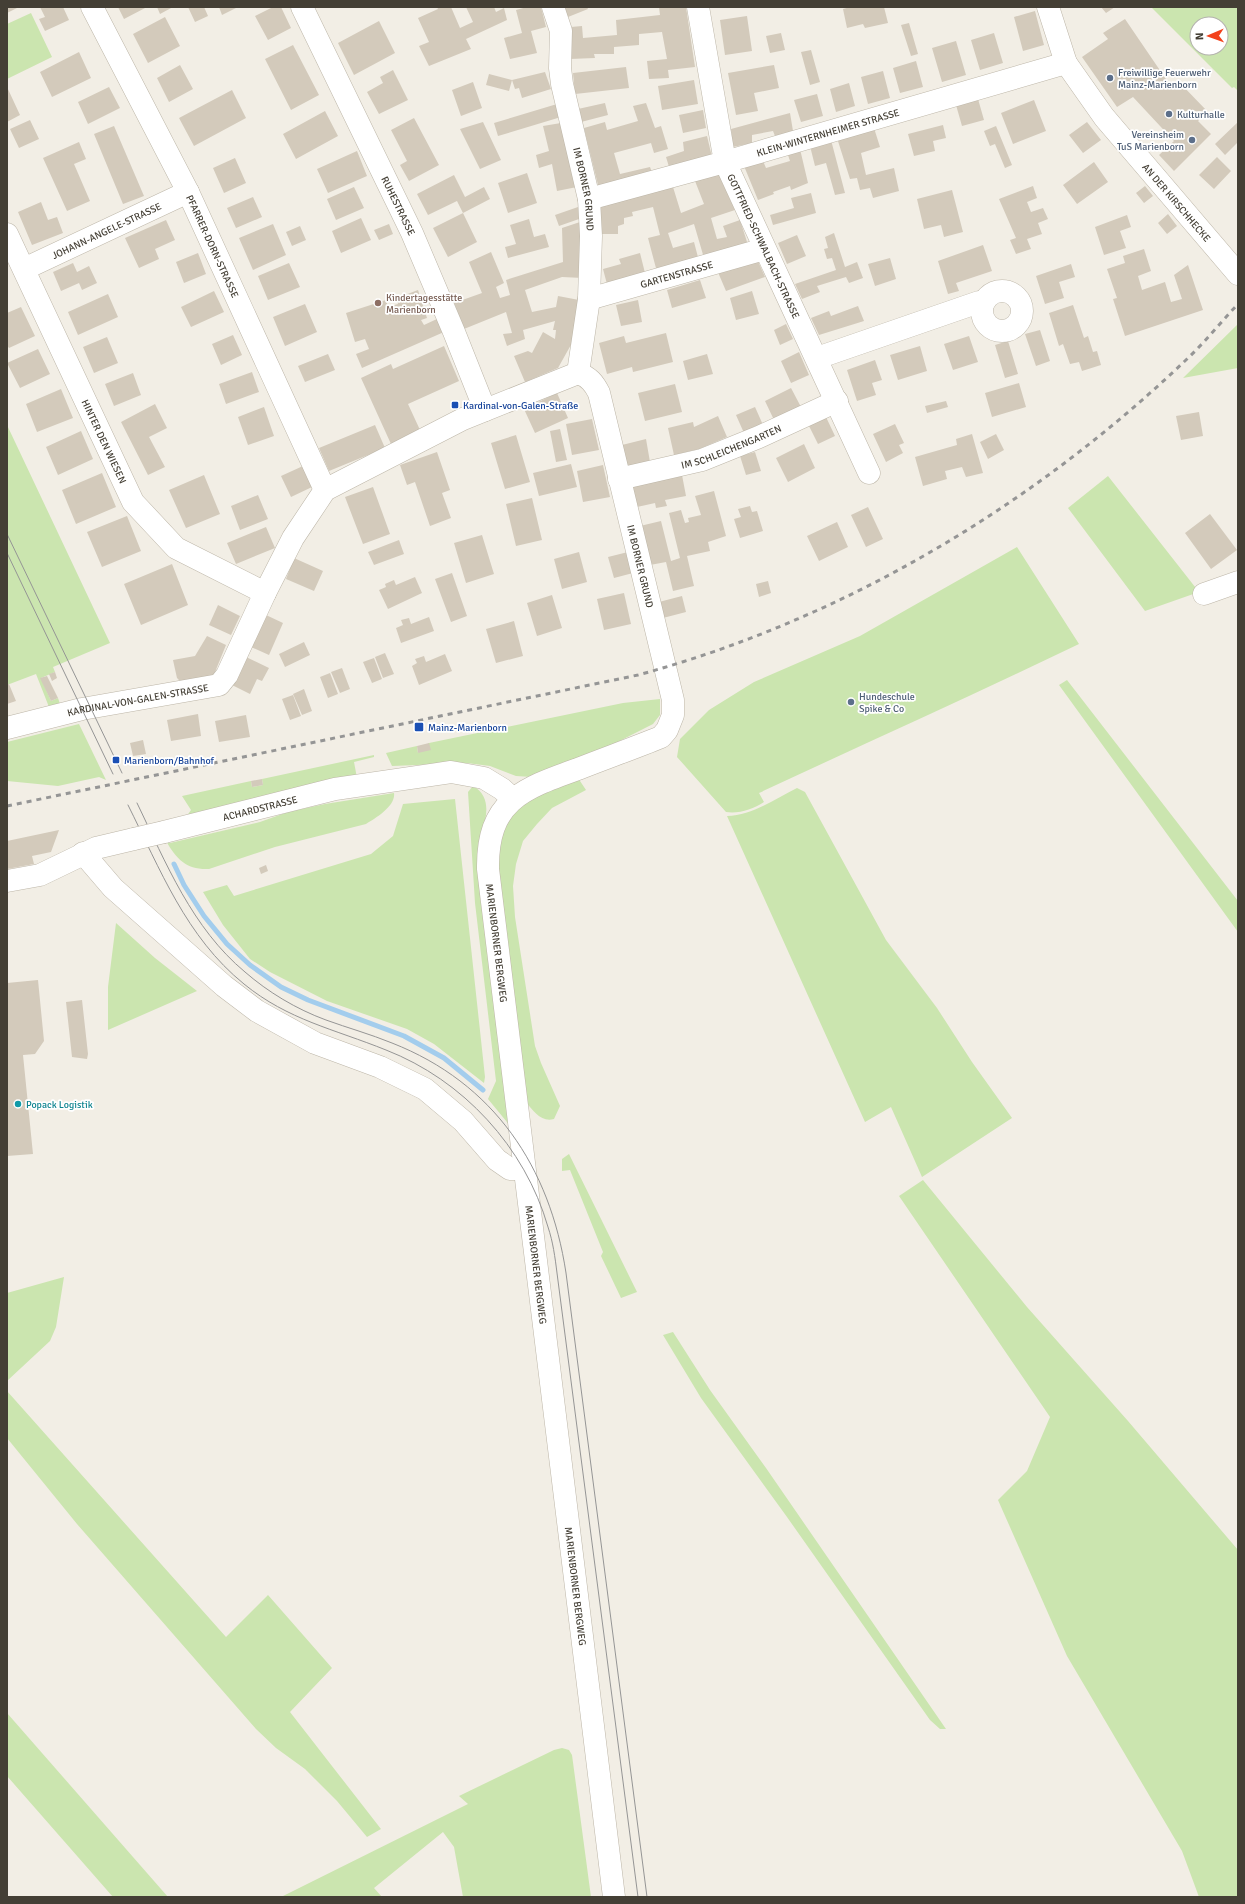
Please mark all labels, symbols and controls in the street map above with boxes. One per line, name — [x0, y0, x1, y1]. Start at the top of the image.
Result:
north arrow — [1189, 16, 1229, 56]
text: N — [1193, 32, 1206, 40]
place label: Freiwillige Feuerwehr Mainz-Marienborn — [1118, 67, 1211, 91]
marker: Freiwillige Feuerwehr Mainz-Marienborn — [1105, 73, 1115, 83]
street label: KLEIN-WINTERNHEIMER STRASSE — [755, 107, 901, 160]
marker: Kulturhalle — [1164, 109, 1174, 119]
place label: Kulturhalle — [1177, 109, 1225, 121]
place label: Vereinsheim TuS Marienborn — [1117, 129, 1184, 153]
marker: Vereinsheim TuS Marienborn — [1187, 135, 1197, 145]
street label: IM BORNER GRUND — [570, 146, 596, 231]
street label: AN DER KIRSCHHECKE — [1139, 161, 1213, 245]
street label: GOTTFRIED-SCHWALBACH-STRASSE — [724, 172, 802, 321]
street label: RUHESTRASSE — [378, 175, 417, 238]
street label: PFARRER-DORN-STRASSE — [183, 193, 241, 300]
street label: JOHANN-ANGELE-STRASSE — [50, 200, 164, 262]
street label: GARTENSTRASSE — [639, 259, 715, 291]
place label: Kindertagesstätte Marienborn — [386, 292, 462, 316]
marker: Kindertagesstätte Marienborn — [373, 298, 383, 308]
street label: HINTER DEN WIESEN — [79, 398, 128, 486]
marker: Kardinal-von-Galen-Straße — [450, 400, 460, 410]
place label: Kardinal-von-Galen-Straße — [463, 400, 578, 412]
street label: IM SCHLEICHENGARTEN — [680, 423, 783, 472]
street label: IM BORNER GRUND — [624, 524, 656, 609]
street label: KARDINAL-VON-GALEN-STRASSE — [66, 682, 210, 719]
place label: Hundeschule Spike & Co — [859, 691, 915, 715]
marker: Hundeschule Spike & Co — [846, 697, 856, 707]
marker: Mainz-Marienborn — [413, 721, 425, 733]
place label: Mainz-Marienborn — [428, 722, 507, 734]
marker: Marienborn/Bahnhof — [111, 755, 121, 765]
place label: Marienborn/Bahnhof — [124, 755, 215, 767]
street label: ACHARDSTRASSE — [222, 794, 299, 824]
street label: MARIENBORNER BERGWEG — [483, 883, 509, 1003]
marker: Popack Logistik — [13, 1099, 23, 1109]
place label: Popack Logistik — [26, 1099, 93, 1111]
street label: MARIENBORNER BERGWEG — [522, 1205, 549, 1325]
street label: MARIENBORNER BERGWEG — [562, 1526, 588, 1646]

